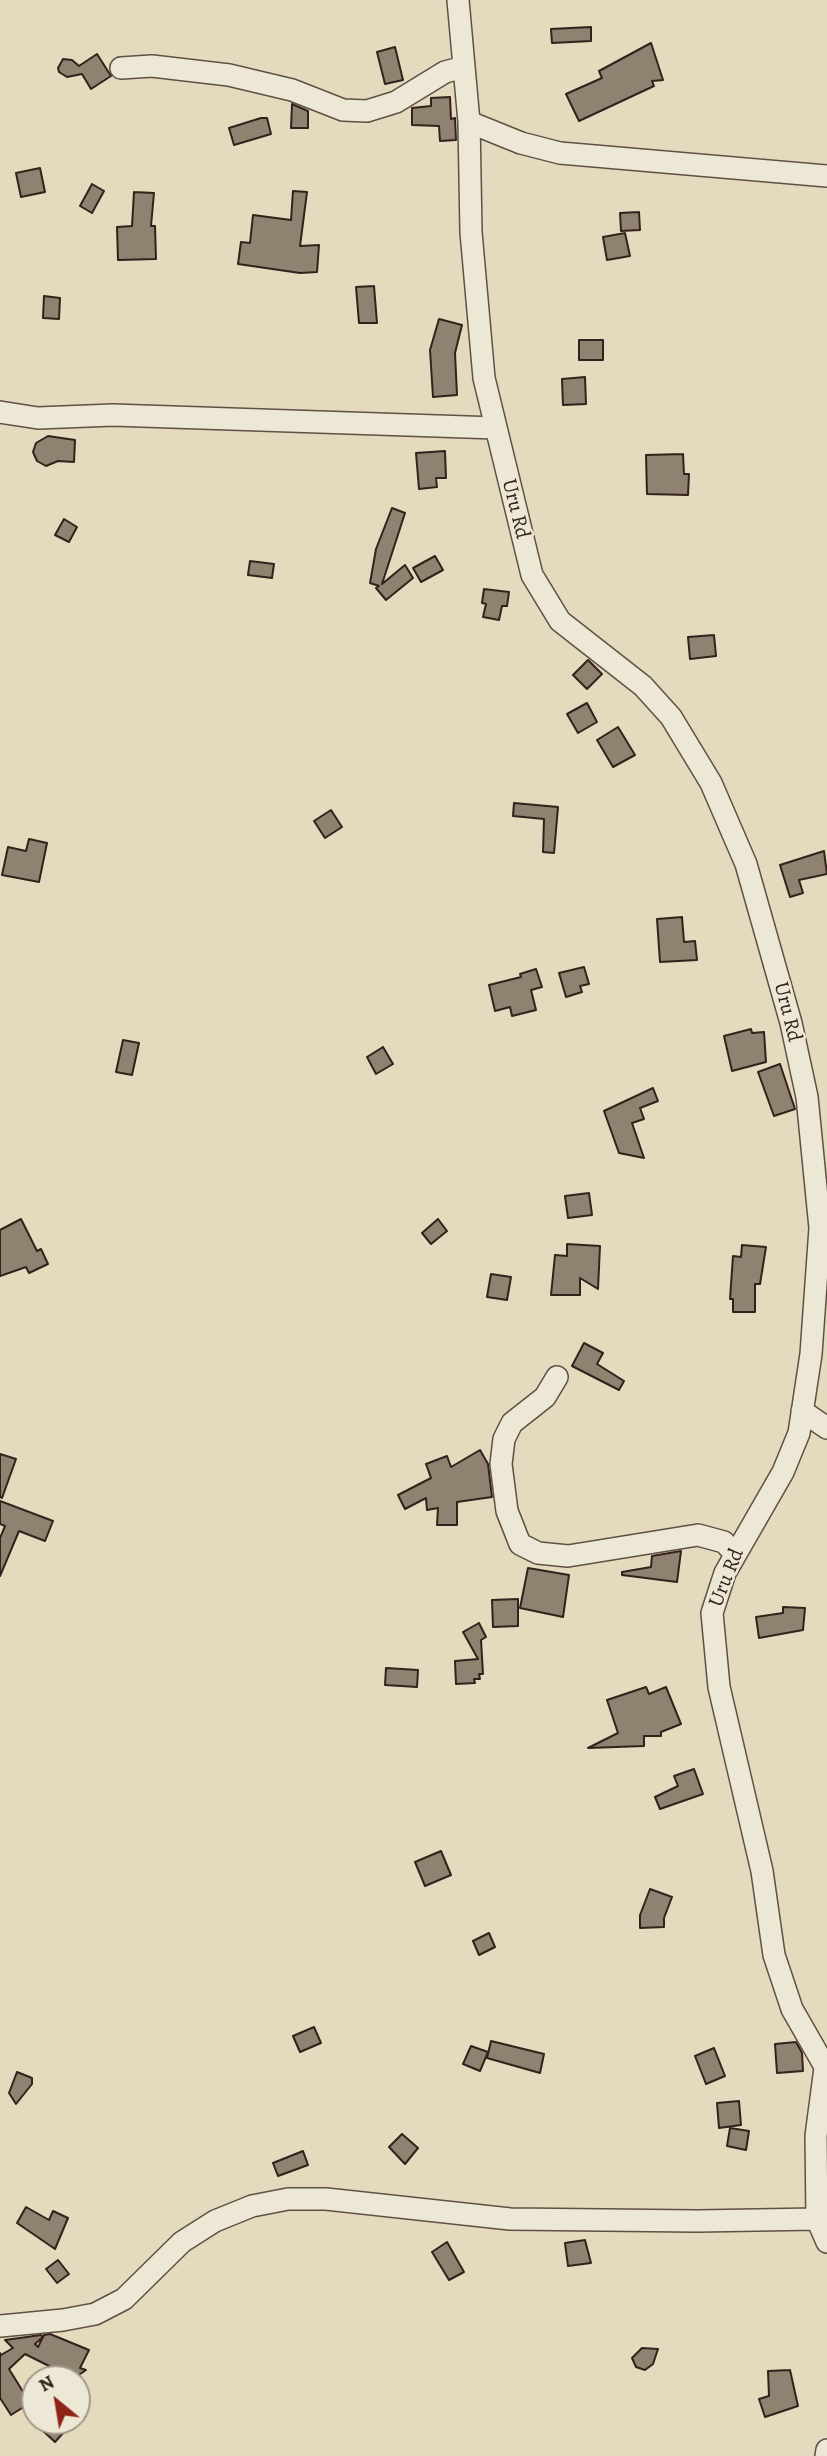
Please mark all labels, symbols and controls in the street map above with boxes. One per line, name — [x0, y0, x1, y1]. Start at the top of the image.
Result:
street label: Uru Rd — [495, 476, 535, 542]
street label: Uru Rd — [767, 979, 807, 1045]
street label: Uru Rd — [704, 1545, 750, 1611]
north arrow — [21, 2365, 91, 2435]
text: N — [34, 2369, 59, 2398]

